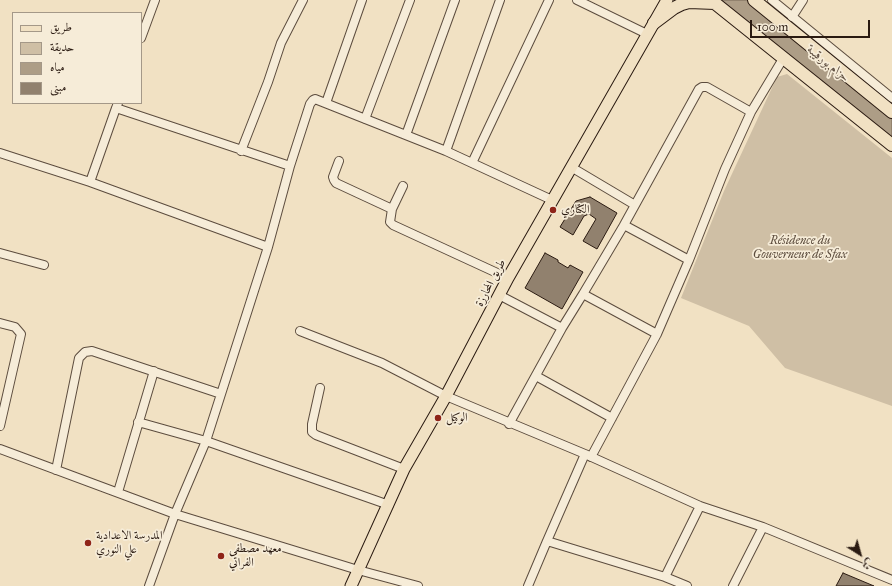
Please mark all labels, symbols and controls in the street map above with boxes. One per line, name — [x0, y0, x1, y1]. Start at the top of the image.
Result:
legend — [12, 12, 142, 104]
scale bar — [752, 12, 872, 38]
text: طريق — [50, 20, 72, 34]
text: 100 m — [757, 20, 788, 34]
text: حديقة — [50, 40, 74, 54]
water label: حزام بورقيبة — [804, 42, 852, 86]
text: مياه — [50, 60, 65, 74]
text: مبنى — [50, 80, 66, 94]
place label: الكتاري — [561, 203, 589, 217]
marker: الكتاري — [548, 205, 558, 215]
park label: Résidence du Gouverneur de Sfax — [753, 234, 847, 262]
street label: طريق المحارزة — [473, 257, 509, 309]
place label: الوكيل — [446, 411, 468, 425]
marker: الوكيل — [433, 413, 443, 423]
place label: المدرسة الاعدادية علي النوري — [96, 529, 163, 557]
north arrow — [840, 534, 880, 574]
marker: المدرسة الاعدادية علي النوري — [83, 538, 93, 548]
place label: معهد مصطفى الفراتي — [229, 542, 282, 570]
marker: معهد مصطفى الفراتي — [216, 551, 226, 561]
text: ش — [859, 556, 876, 572]

